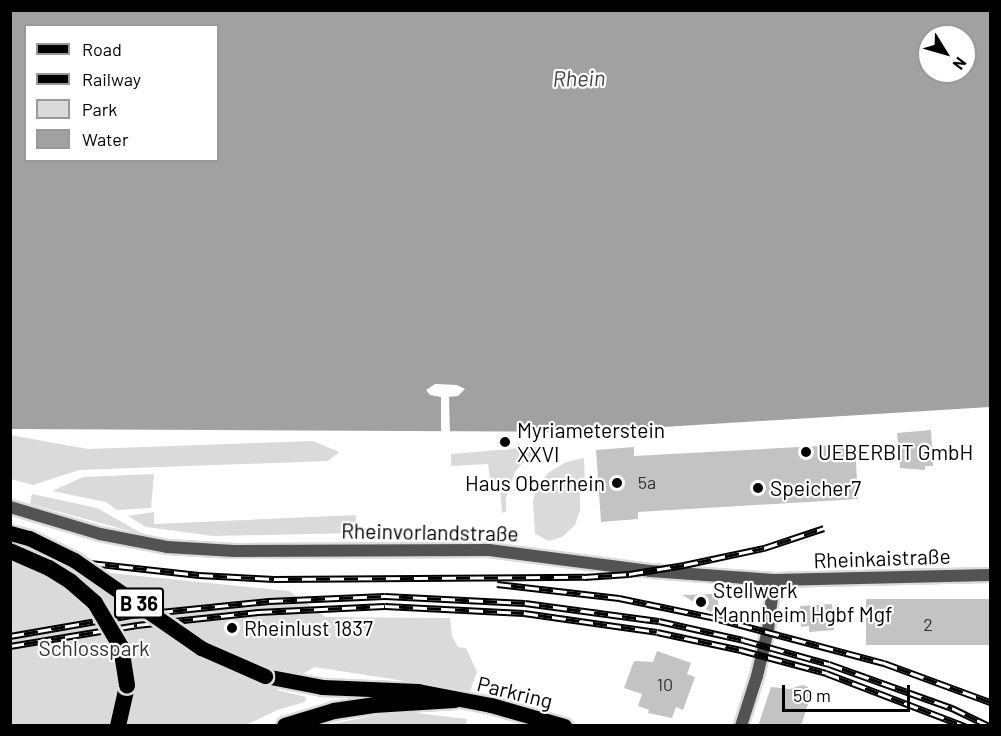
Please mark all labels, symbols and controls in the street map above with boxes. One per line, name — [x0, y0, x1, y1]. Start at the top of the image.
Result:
legend — [24, 24, 219, 162]
north arrow — [917, 24, 977, 84]
text: Road — [82, 38, 122, 60]
text: N — [949, 54, 971, 74]
water label: Rhein — [552, 64, 606, 92]
text: Railway — [82, 68, 141, 90]
text: Park — [82, 98, 117, 120]
text: Water — [82, 128, 129, 150]
place label: Myriameterstein XXVI — [517, 417, 665, 467]
marker: Myriameterstein XXVI — [498, 435, 512, 449]
place label: UEBERBIT GmbH — [818, 439, 973, 465]
marker: UEBERBIT GmbH — [799, 445, 813, 459]
place label: Haus Oberrhein — [465, 470, 605, 496]
house number: 5a — [638, 471, 656, 493]
place label: Speicher7 — [770, 475, 861, 501]
marker: Haus Oberrhein — [610, 476, 624, 490]
marker: Speicher7 — [751, 481, 765, 495]
street label: Rheinvorlandstraße — [341, 518, 519, 546]
street label: Rheinkaistraße — [813, 543, 951, 573]
place label: Stellwerk Mannheim Hgbf Mgf — [713, 577, 892, 627]
road number: B 36 — [114, 586, 164, 620]
marker: Stellwerk Mannheim Hgbf Mgf — [694, 595, 708, 609]
house number: 2 — [923, 613, 933, 635]
place label: Rheinlust 1837 — [244, 615, 373, 641]
marker: Rheinlust 1837 — [225, 621, 239, 635]
park label: Schlosspark — [38, 635, 150, 661]
street label: Parkring — [475, 670, 555, 714]
house number: 10 — [657, 673, 673, 695]
scale bar — [785, 673, 912, 711]
text: 50 m — [793, 684, 831, 706]

